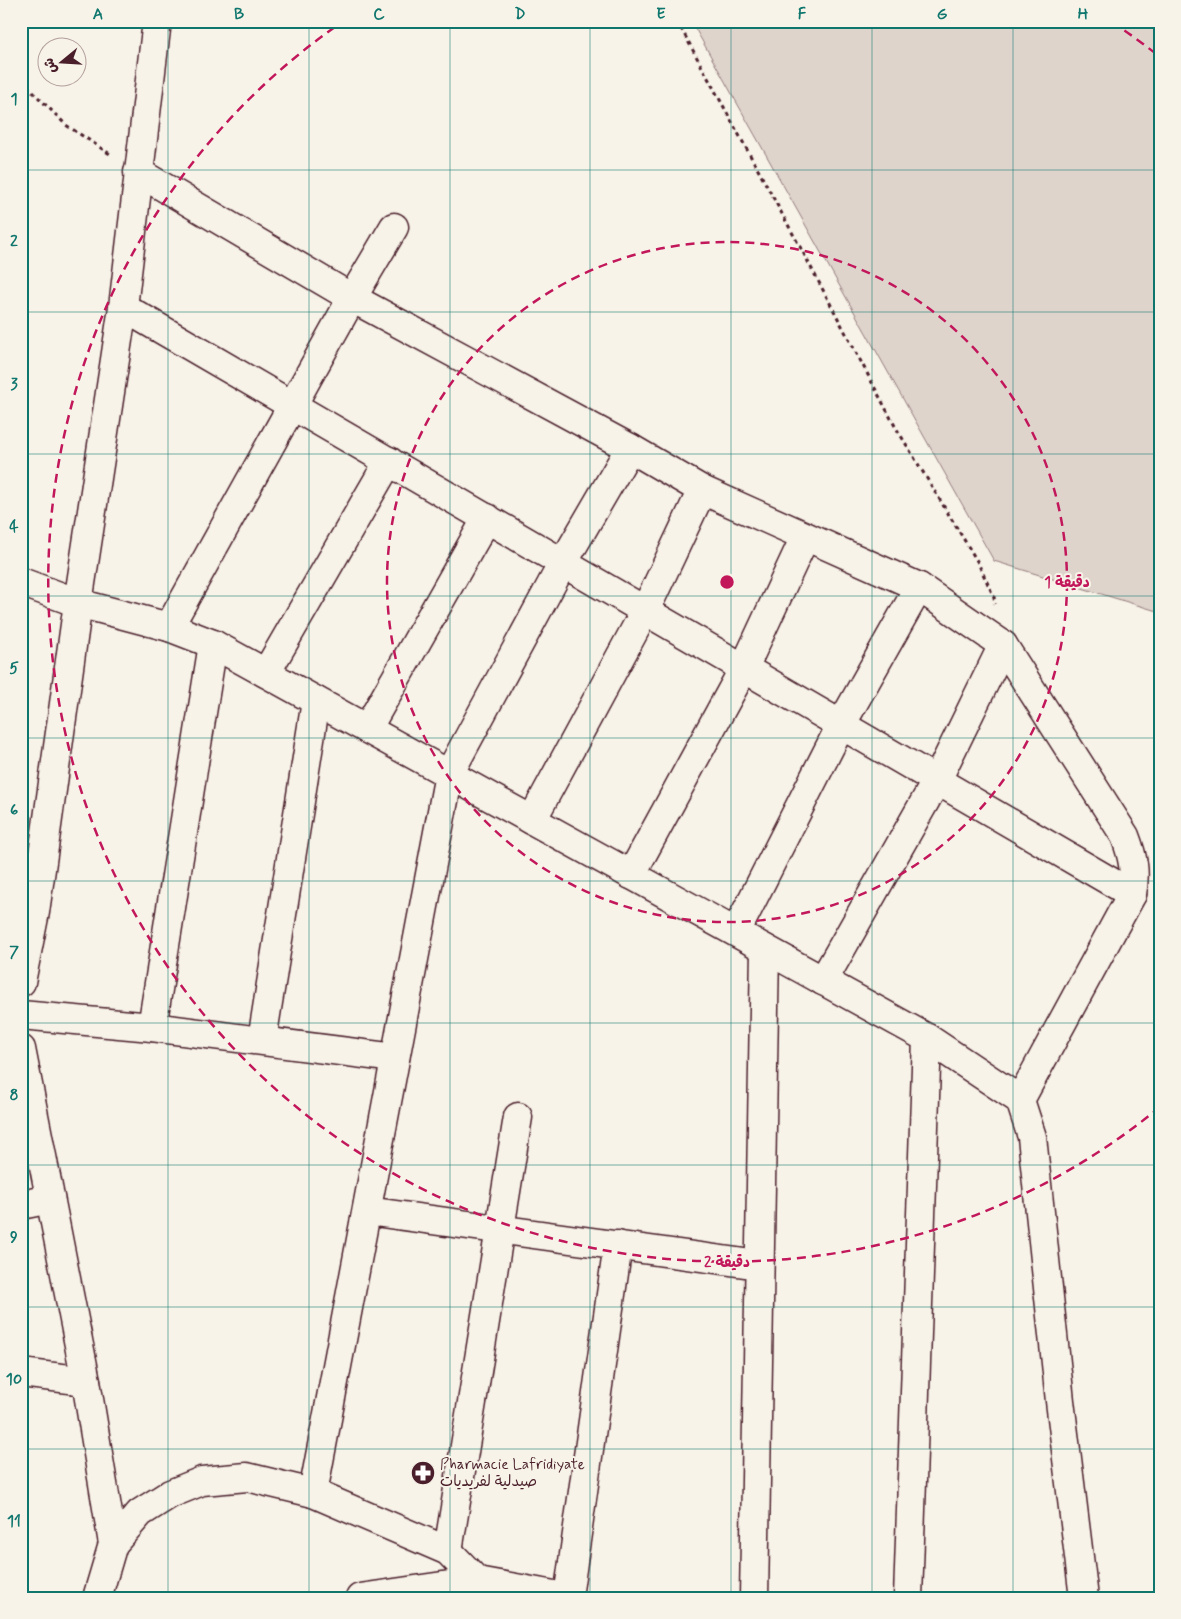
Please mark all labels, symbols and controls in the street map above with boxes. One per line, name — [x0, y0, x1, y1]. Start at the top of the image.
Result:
text: A — [93, 4, 103, 25]
text: B — [234, 4, 244, 25]
text: C — [373, 4, 385, 25]
text: D — [514, 4, 526, 25]
text: E — [656, 4, 666, 25]
text: F — [798, 4, 807, 25]
text: G — [937, 4, 948, 25]
text: H — [1078, 4, 1089, 25]
north arrow — [38, 38, 88, 88]
text: ش — [40, 56, 62, 76]
text: 1 — [10, 89, 18, 110]
text: 2 — [10, 231, 18, 252]
text: 3 — [10, 374, 18, 395]
text: 4 — [9, 516, 19, 537]
centre of rings — [718, 573, 736, 591]
text: 1 دقيقة — [1044, 573, 1090, 593]
text: 5 — [9, 658, 19, 679]
text: 6 — [10, 800, 18, 821]
text: 7 — [9, 942, 19, 963]
text: 8 — [9, 1085, 19, 1106]
text: 9 — [10, 1227, 18, 1248]
text: 2 دقيقة — [704, 1253, 750, 1273]
text: 10 — [6, 1369, 22, 1390]
place label: Pharmacie Lafridiyate صيدلية لفريديات — [440, 1455, 585, 1492]
pharmacy icon: Pharmacie Lafridiyate صيدلية لفريديات — [410, 1460, 436, 1486]
text: 11 — [7, 1511, 21, 1532]

